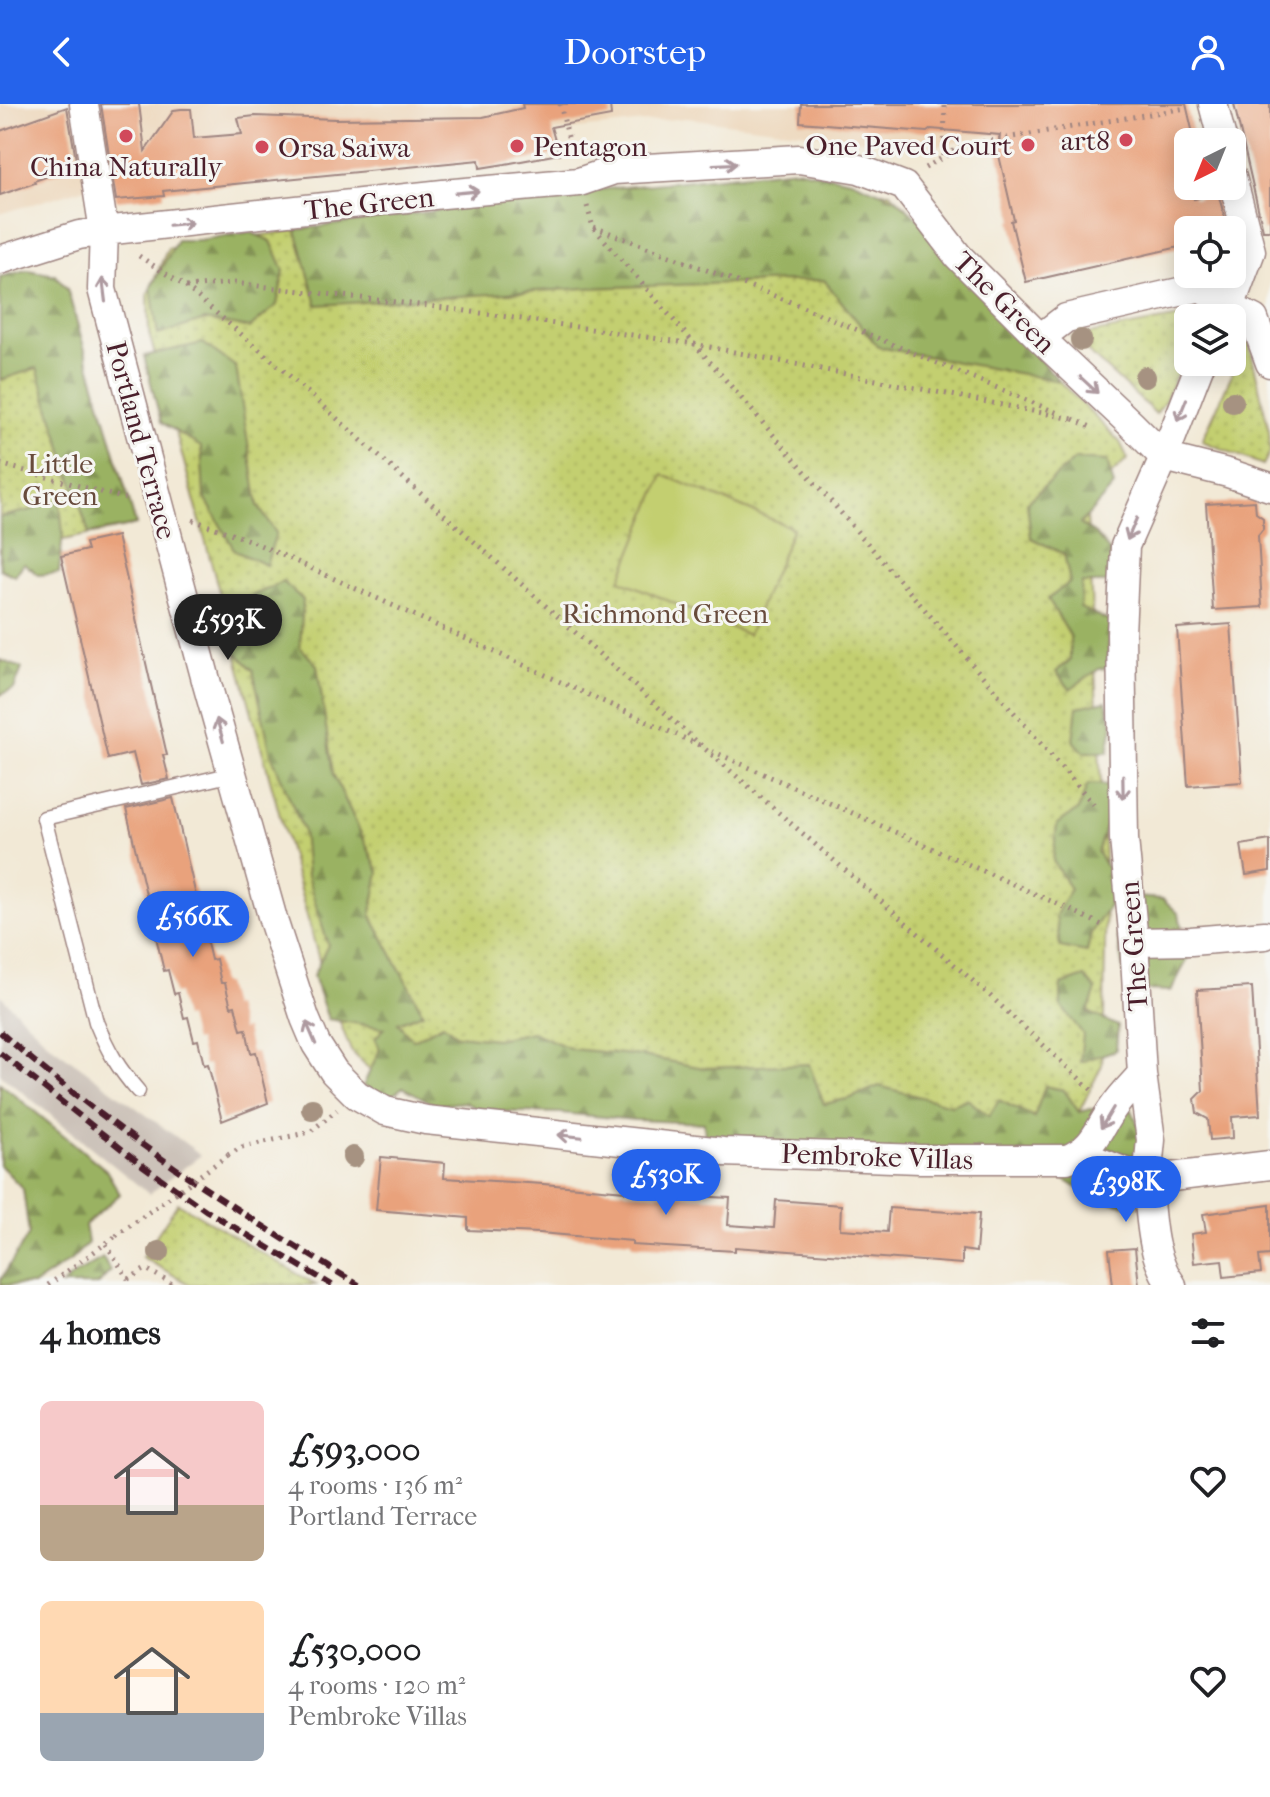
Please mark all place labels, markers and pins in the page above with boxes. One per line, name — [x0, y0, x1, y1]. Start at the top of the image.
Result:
place label: art8 — [1061, 124, 1110, 157]
marker: China Naturally — [117, 127, 135, 145]
place label: One Paved Court — [806, 129, 1012, 162]
place label: Pentagon — [533, 130, 647, 163]
place label: Orsa Saiwa — [278, 131, 411, 164]
marker: art8 — [1117, 131, 1135, 149]
marker: One Paved Court — [1019, 136, 1037, 154]
marker: Pentagon — [508, 137, 526, 155]
marker: Orsa Saiwa — [253, 138, 271, 156]
place label: China Naturally — [30, 150, 223, 183]
pin: £593K — [172, 594, 284, 662]
pin: £566K — [137, 891, 249, 959]
pin: £530K — [610, 1149, 722, 1217]
pin: £398K — [1070, 1156, 1182, 1224]

